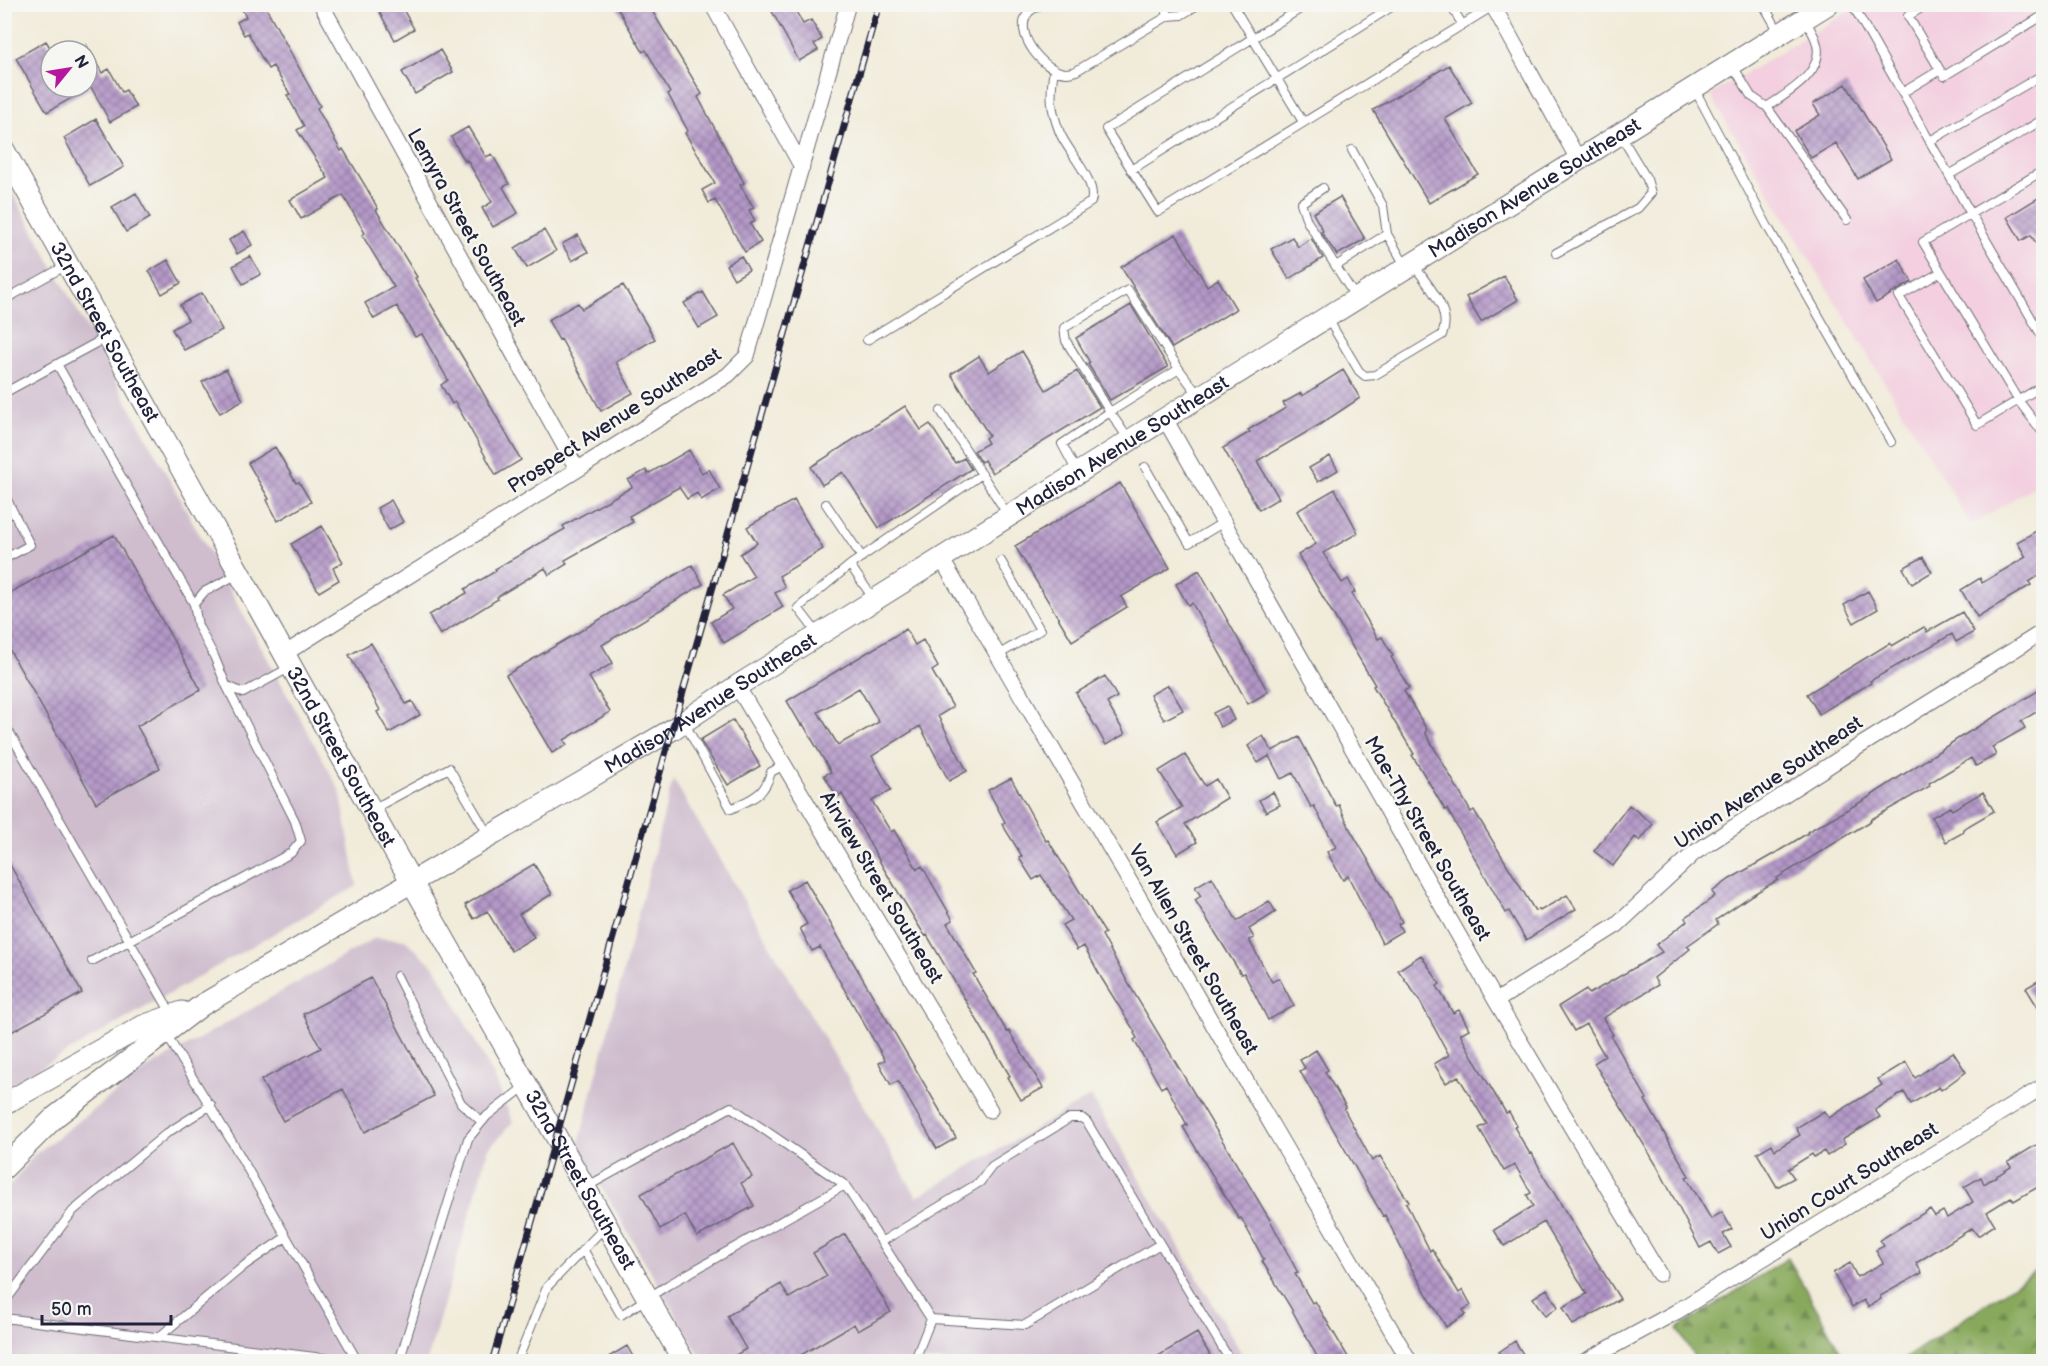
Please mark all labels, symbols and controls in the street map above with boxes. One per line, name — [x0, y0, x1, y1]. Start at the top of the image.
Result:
north arrow — [39, 39, 99, 99]
text: N — [69, 52, 92, 72]
street label: Madison Avenue Southeast — [1424, 113, 1645, 264]
street label: Lemyra Street Southeast — [402, 124, 530, 330]
street label: 32nd Street Southeast — [44, 238, 164, 427]
street label: Prospect Avenue Southeast — [503, 343, 726, 499]
street label: Madison Avenue Southeast — [1012, 371, 1233, 521]
street label: Madison Avenue Southeast — [600, 628, 821, 780]
street label: 32nd Street Southeast — [281, 663, 400, 851]
street label: Union Avenue Southeast — [1670, 711, 1867, 855]
street label: Mae-Thy Street Southeast — [1359, 732, 1496, 945]
street label: Airview Street Southeast — [814, 787, 948, 988]
street label: Van Allen Street Southeast — [1123, 840, 1263, 1059]
street label: 32nd Street Southeast — [519, 1086, 640, 1274]
street label: Union Court Southeast — [1756, 1117, 1943, 1246]
scale bar — [42, 1288, 171, 1326]
text: 50 m — [51, 1299, 92, 1320]

